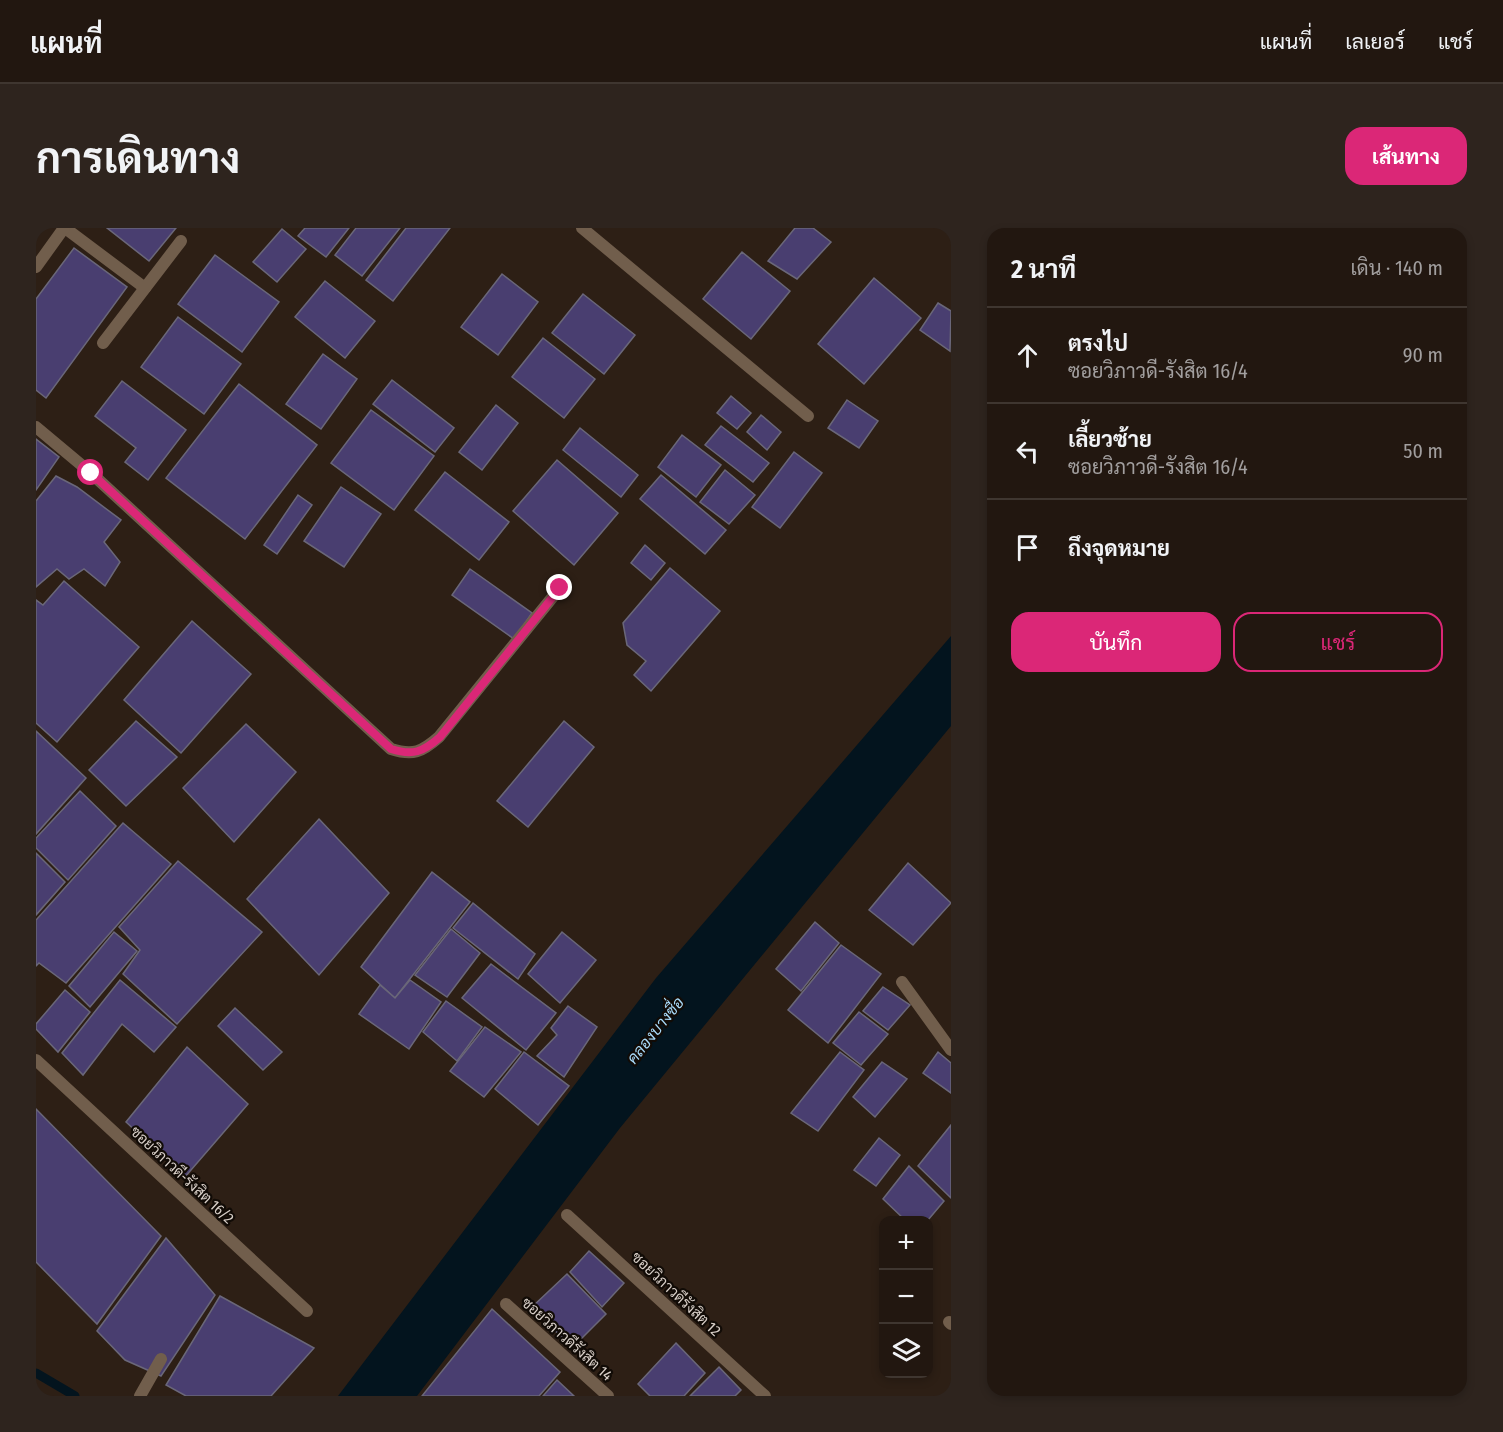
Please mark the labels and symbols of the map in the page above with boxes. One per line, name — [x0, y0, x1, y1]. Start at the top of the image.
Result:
route start — [77, 459, 103, 485]
route end — [546, 574, 572, 600]
water label: คลองบางซื่อ — [619, 990, 688, 1067]
street label: ซอยวิภาวดี-รังสิต 16/2 — [127, 1122, 238, 1228]
street label: ซอยวิภาวดีรังสิต 12 — [628, 1247, 725, 1340]
street label: ซอยวิภาวดีรังสิต 14 — [518, 1293, 617, 1384]

